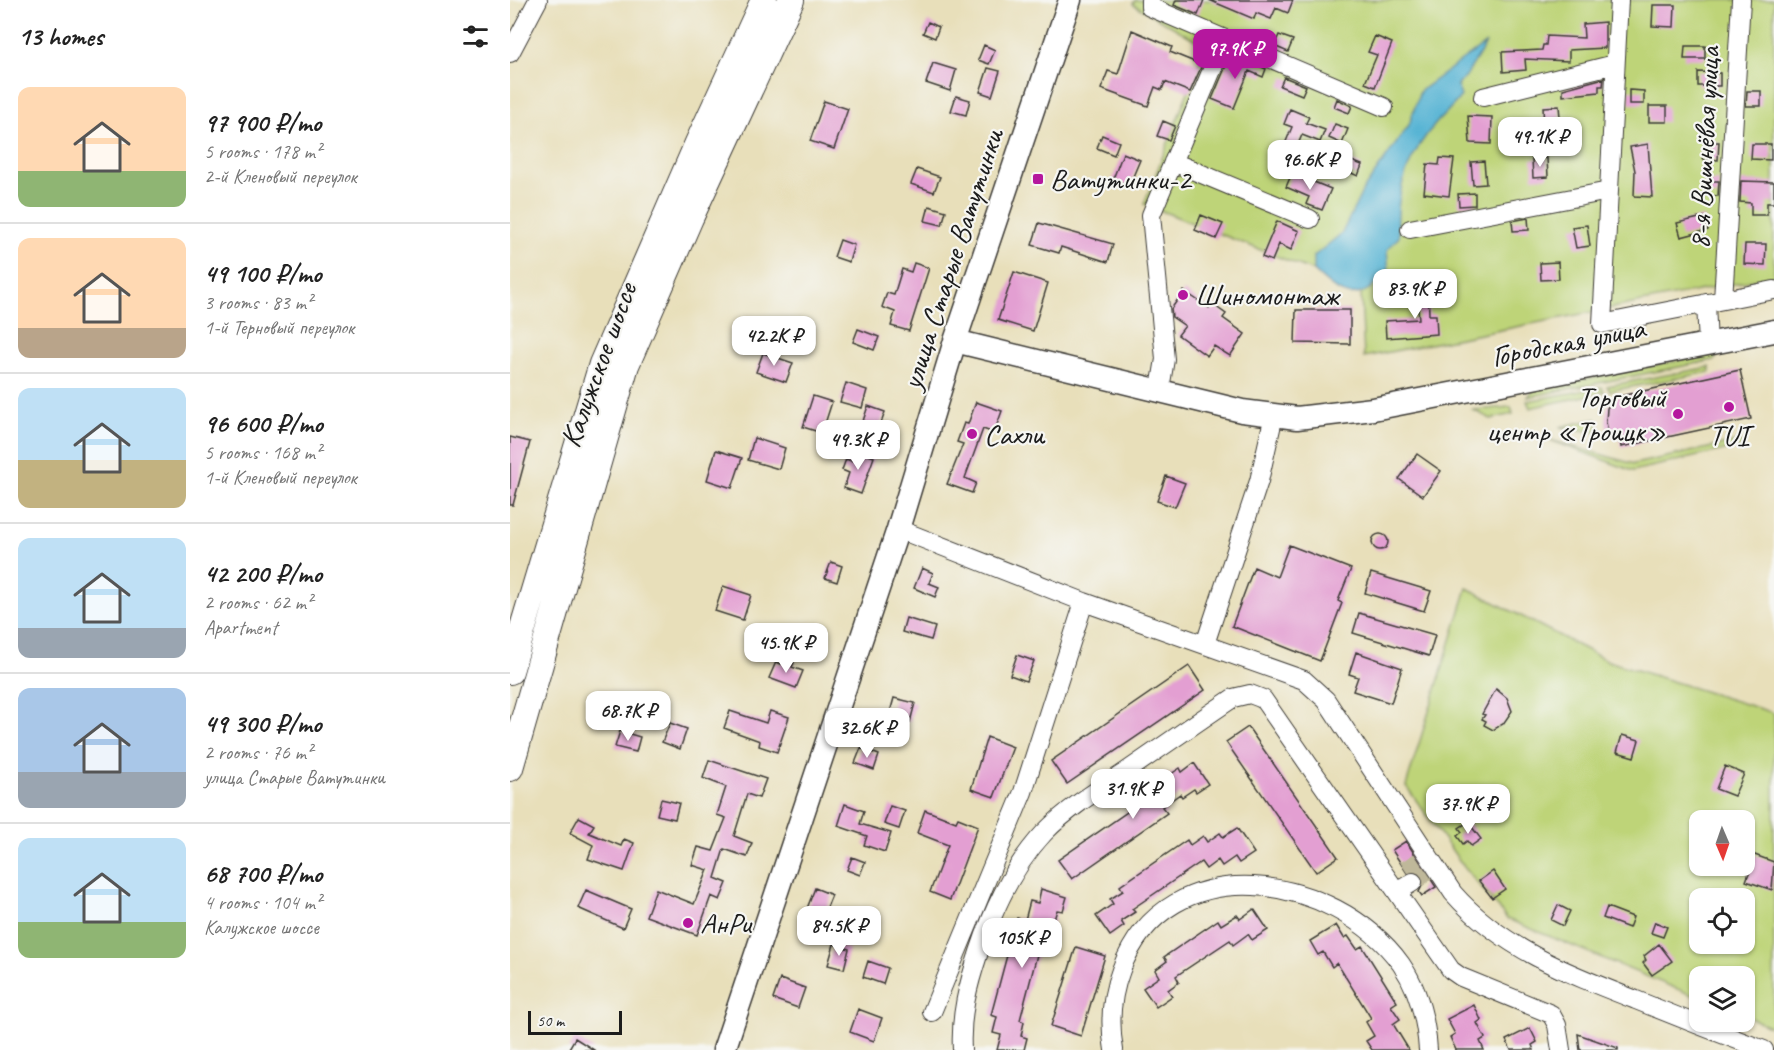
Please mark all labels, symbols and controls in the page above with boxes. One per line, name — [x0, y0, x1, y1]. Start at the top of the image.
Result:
text: 13 homes — [18, 20, 103, 53]
icon: filters — [459, 20, 492, 53]
pin: 97.9K ₽ — [1180, 29, 1290, 80]
text: 97.9K ₽ — [1207, 36, 1263, 61]
street label: 8-я Вишнёвая улица — [1680, 44, 1728, 250]
text: 97 900 ₽/mo — [204, 106, 321, 139]
icon: home — [66, 111, 138, 183]
pin: 49.1K ₽ — [1485, 117, 1595, 168]
street label: улица Старые Ватутинки — [891, 122, 1013, 396]
text: 49.1K ₽ — [1512, 124, 1568, 149]
text: 5 rooms · 178 m² — [204, 139, 321, 164]
pin: 96.6K ₽ — [1255, 140, 1365, 191]
text: 96.6K ₽ — [1282, 147, 1338, 172]
place label: Ватутинки-2 — [1050, 160, 1193, 198]
text: 2-й Кленовый переулок — [204, 164, 357, 189]
marker: Ватутинки-2 — [1031, 172, 1045, 186]
text: 49 100 ₽/mo — [204, 257, 322, 290]
icon: home — [66, 262, 138, 334]
pin: 83.9K ₽ — [1360, 269, 1470, 320]
street label: Калужское шоссе — [551, 276, 646, 452]
place label: Шиномонтаж — [1195, 276, 1341, 314]
text: 83.9K ₽ — [1387, 276, 1443, 301]
marker: Шиномонтаж — [1176, 288, 1190, 302]
text: 3 rooms · 83 m² — [204, 290, 312, 315]
street label: Городская улица — [1488, 308, 1650, 375]
text: 1-й Терновый переулок — [204, 315, 354, 340]
pin: 42.2K ₽ — [719, 316, 829, 367]
text: 42.2K ₽ — [746, 323, 802, 348]
place label: Торговый центр «Троицк» — [1487, 378, 1667, 450]
marker: TUI — [1722, 400, 1736, 414]
text: 96 600 ₽/mo — [204, 407, 323, 440]
marker: Торговый центр «Троицк» — [1671, 407, 1685, 421]
icon: home — [66, 412, 138, 484]
place label: Сахли — [984, 415, 1046, 453]
place label: TUI — [1709, 416, 1755, 454]
pin: 49.3K ₽ — [803, 420, 913, 471]
text: 49.3K ₽ — [830, 427, 886, 452]
marker: Сахли — [965, 427, 979, 441]
text: 5 rooms · 168 m² — [204, 440, 321, 465]
text: 1-й Кленовый переулок — [204, 465, 357, 490]
text: 42 200 ₽/mo — [204, 557, 322, 590]
icon: home — [66, 562, 138, 634]
text: 2 rooms · 62 m² — [204, 590, 312, 615]
text: Apartment — [204, 615, 277, 640]
pin: 45.9K ₽ — [731, 623, 841, 674]
text: 45.9K ₽ — [758, 630, 814, 655]
pin: 68.7K ₽ — [573, 691, 683, 742]
text: 68.7K ₽ — [600, 698, 656, 723]
text: 49 300 ₽/mo — [204, 707, 322, 740]
pin: 32.6K ₽ — [812, 708, 922, 759]
icon: home — [66, 712, 138, 784]
text: 32.6K ₽ — [839, 715, 895, 740]
text: 2 rooms · 76 m² — [204, 740, 312, 765]
text: улица Старые Ватутинки — [204, 765, 385, 790]
pin: 31.9K ₽ — [1078, 769, 1188, 820]
text: 31.9K ₽ — [1105, 776, 1161, 801]
pin: 37.9K ₽ — [1413, 784, 1523, 835]
text: 37.9K ₽ — [1440, 791, 1496, 816]
north arrow — [1689, 810, 1755, 876]
map controls — [1689, 810, 1755, 1032]
text: 68 700 ₽/mo — [204, 857, 322, 890]
icon: home — [66, 862, 138, 934]
button: locate — [1689, 888, 1755, 954]
text: 4 rooms · 104 m² — [204, 890, 321, 915]
place label: АнРи — [700, 904, 753, 942]
pin: 84.5K ₽ — [784, 906, 894, 957]
text: 84.5K ₽ — [811, 913, 867, 938]
text: Калужское шоссе — [204, 915, 319, 940]
marker: АнРи — [681, 916, 695, 930]
pin: 105K ₽ — [973, 918, 1071, 969]
text: 105K ₽ — [996, 925, 1048, 950]
button: layers — [1689, 966, 1755, 1032]
scale bar — [528, 1008, 622, 1036]
text: 50 m — [537, 1011, 564, 1031]

